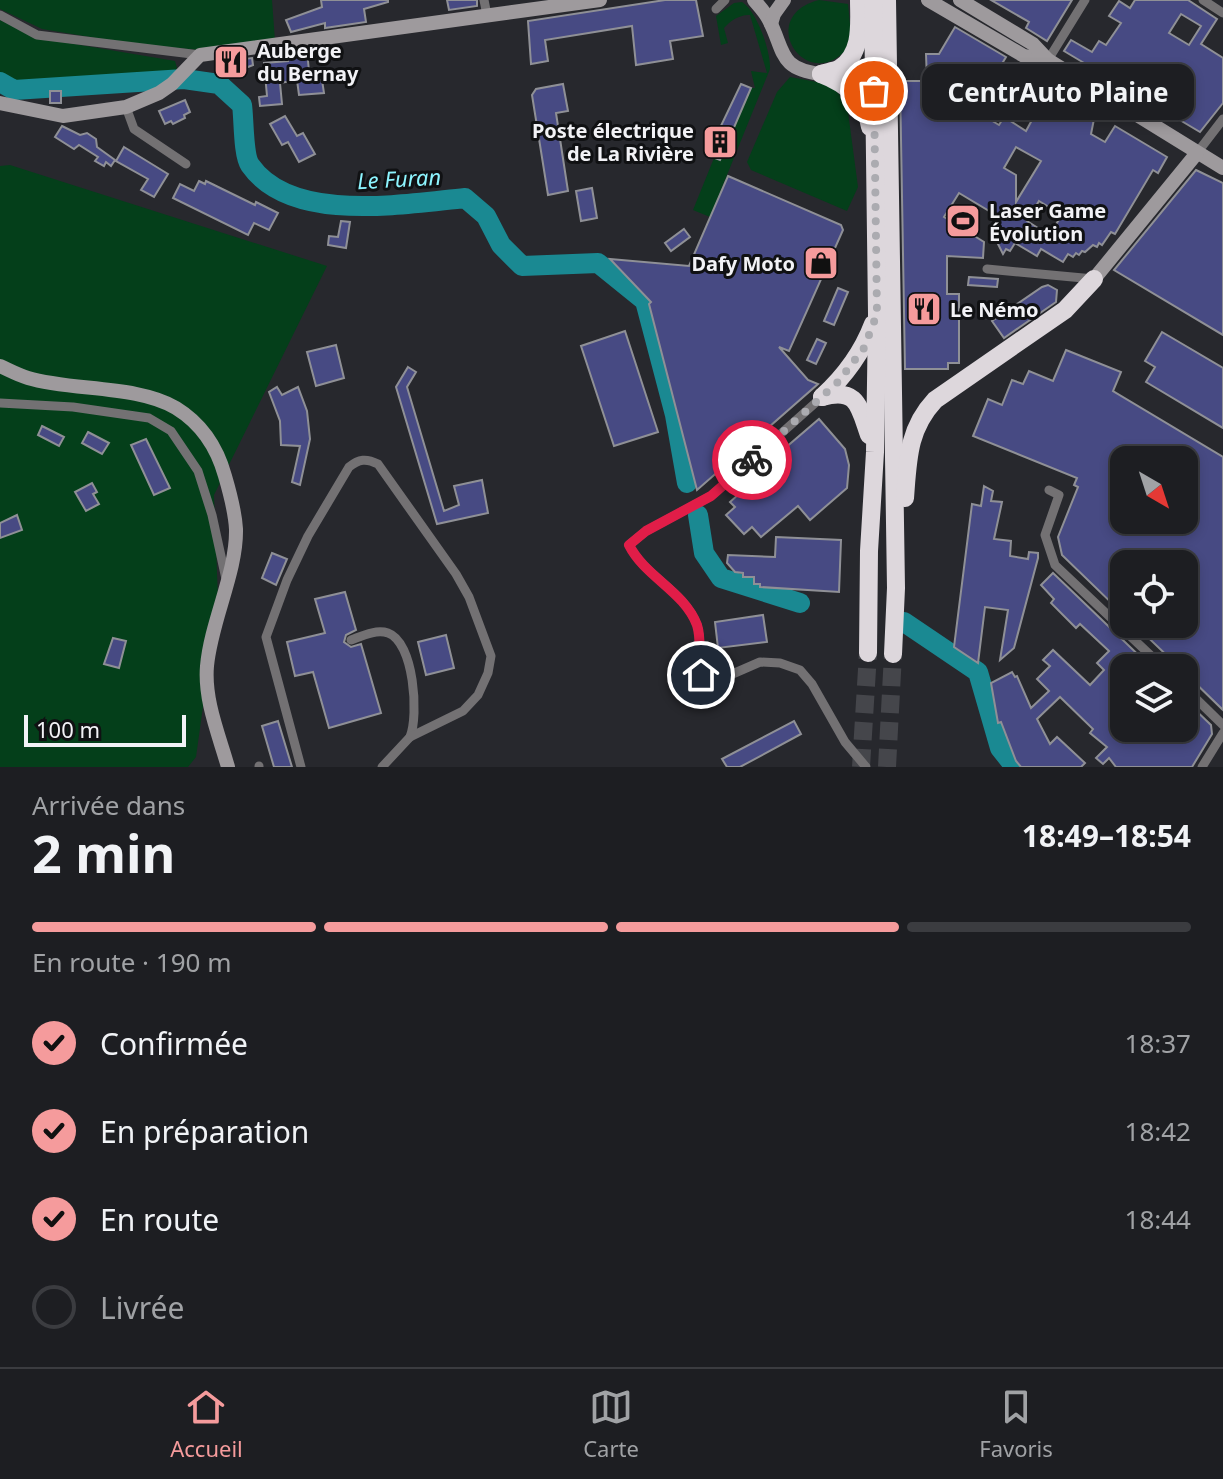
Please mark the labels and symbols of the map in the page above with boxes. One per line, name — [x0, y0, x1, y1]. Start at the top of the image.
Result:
place label: Auberge du Bernay — [257, 37, 359, 87]
restaurant icon: Auberge du Bernay — [212, 43, 250, 81]
pin — [840, 57, 908, 125]
callout: CentrAuto Plaine — [922, 63, 1194, 119]
place label: Poste électrique de La Rivière — [532, 117, 694, 167]
building icon: Poste électrique de La Rivière — [701, 123, 739, 161]
water label: Le Furan — [356, 161, 442, 195]
place label: Laser Game Évolution — [989, 197, 1106, 247]
sports icon: Laser Game Évolution — [944, 202, 982, 240]
shop icon: Dafy Moto — [802, 244, 840, 282]
place label: Dafy Moto — [691, 250, 795, 277]
restaurant icon: Le Némo — [905, 290, 943, 328]
place label: Le Némo — [950, 296, 1039, 323]
courier — [712, 420, 792, 500]
north arrow — [1110, 446, 1198, 534]
pin — [667, 641, 735, 709]
scale bar — [24, 711, 186, 747]

